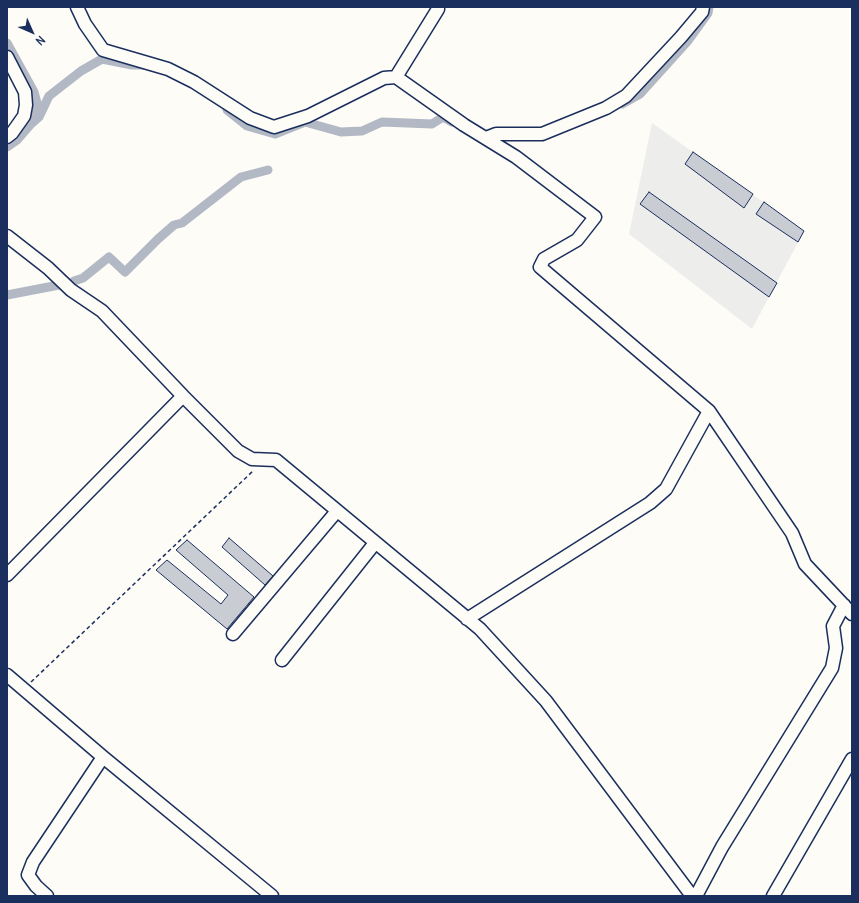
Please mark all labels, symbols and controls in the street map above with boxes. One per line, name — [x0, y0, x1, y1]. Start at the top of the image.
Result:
north arrow — [12, 12, 52, 52]
text: N — [33, 33, 48, 48]

